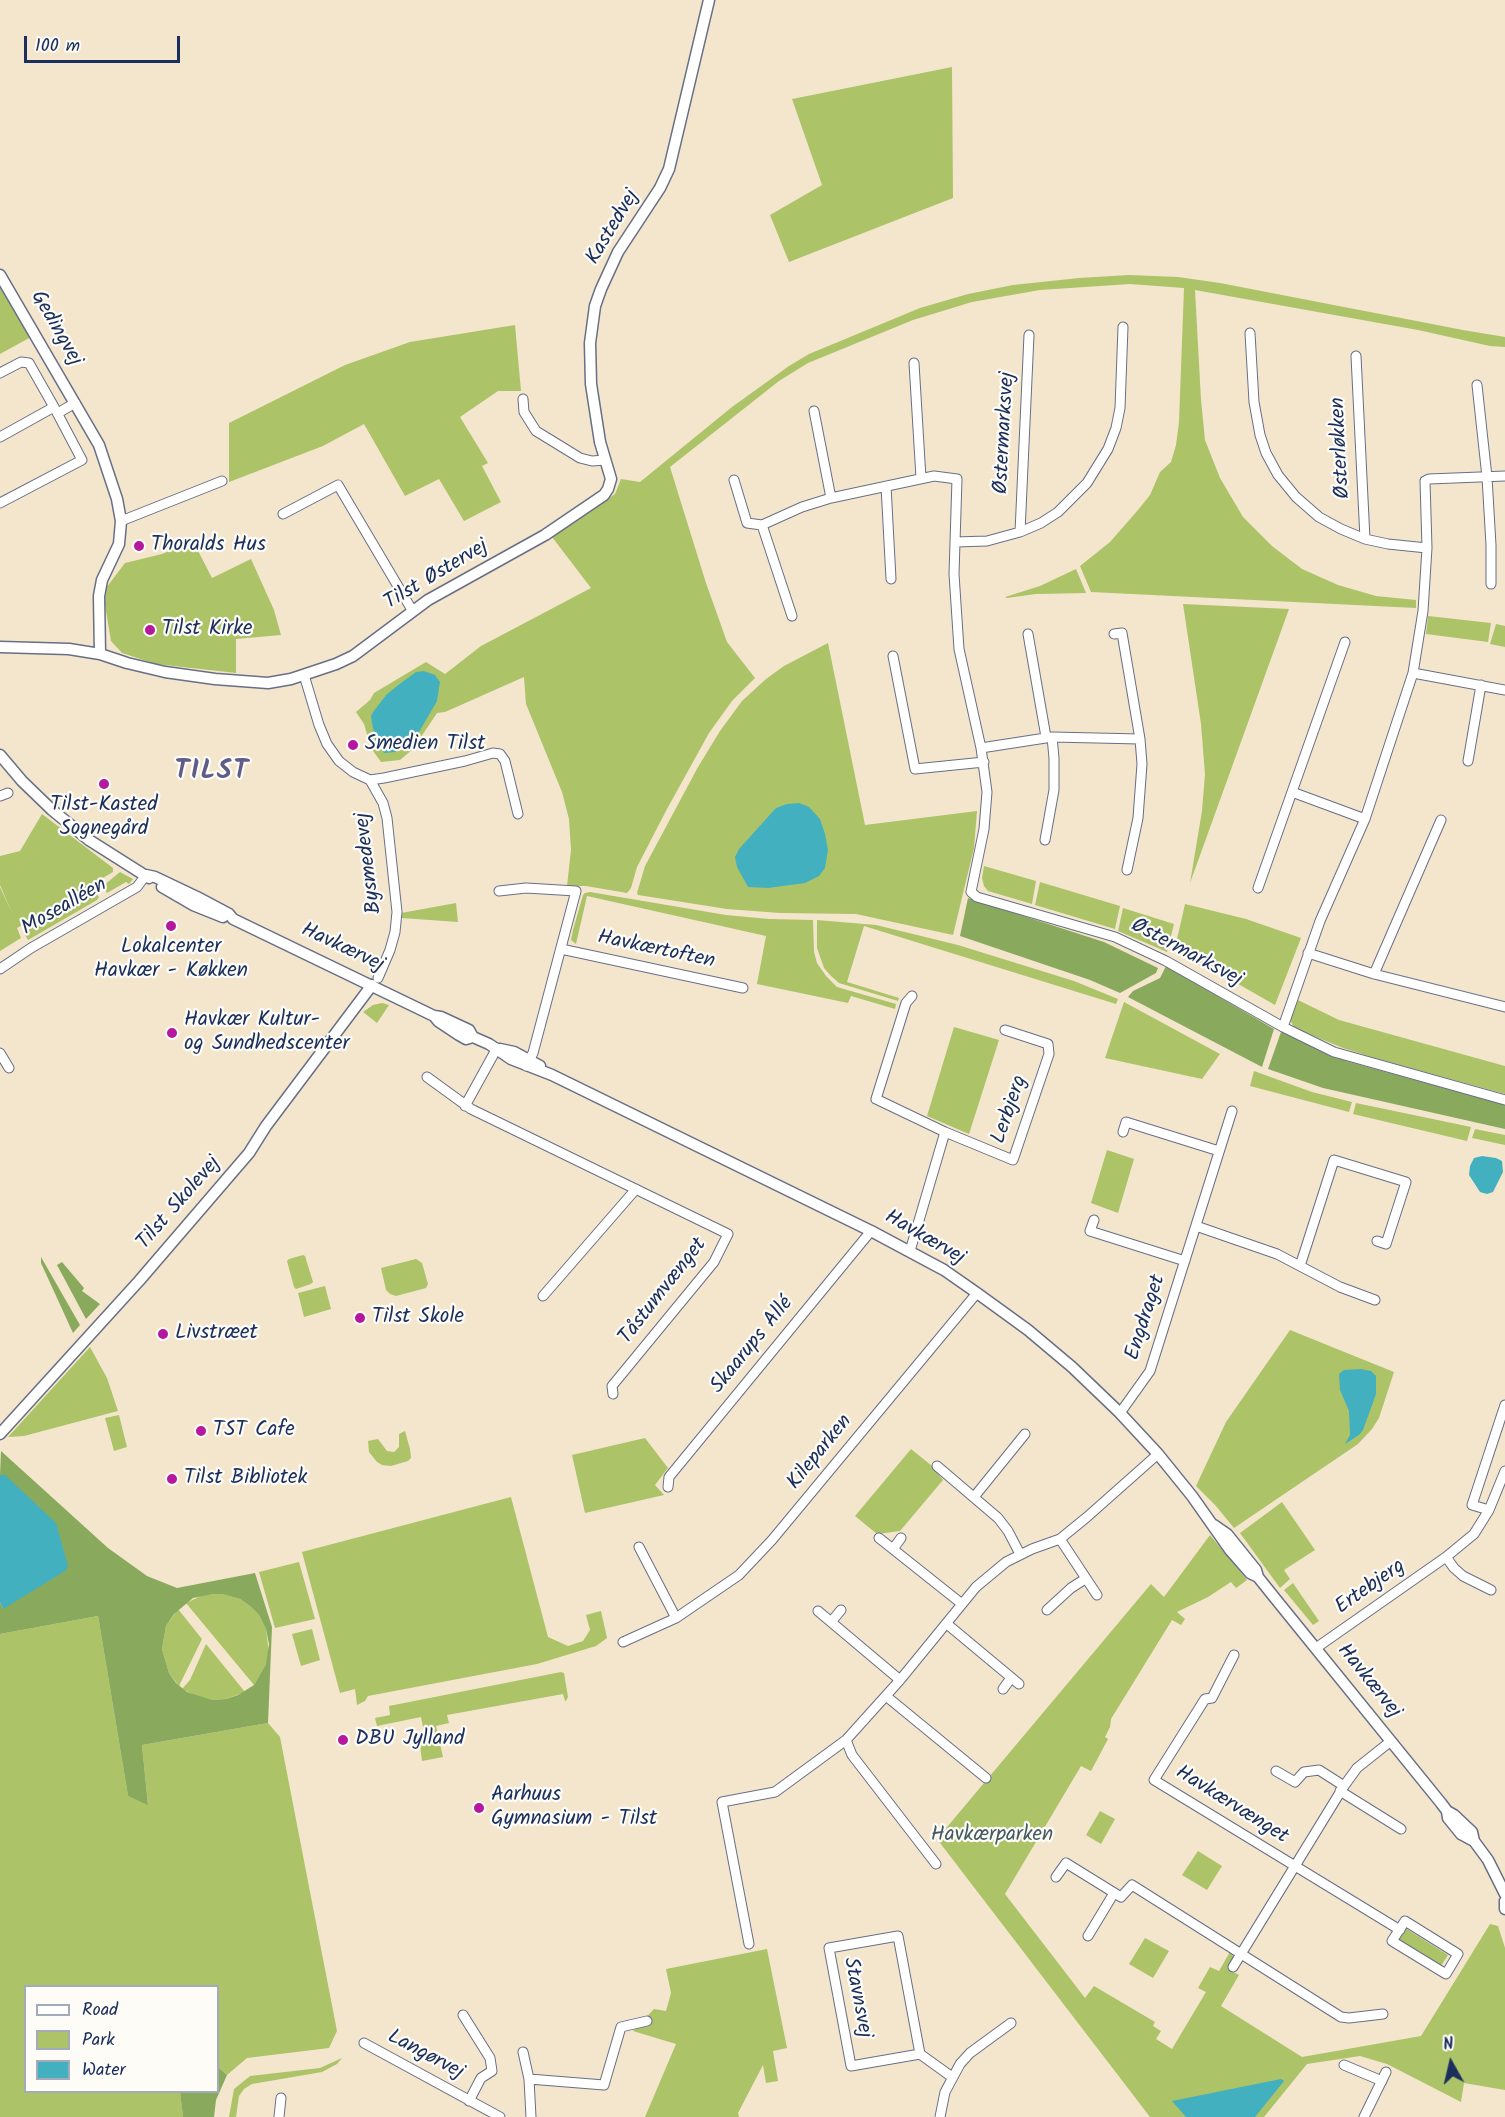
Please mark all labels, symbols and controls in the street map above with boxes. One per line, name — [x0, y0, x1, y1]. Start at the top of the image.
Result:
scale bar — [27, 24, 183, 62]
text: 100 m — [35, 32, 80, 61]
street label: Kastedvej — [582, 186, 646, 270]
street label: Gedingvej — [23, 287, 87, 371]
street label: Østermarksvej — [990, 371, 1022, 495]
street label: Østerløkken — [1327, 397, 1357, 499]
place label: Thoralds Hus — [151, 533, 266, 559]
street label: Tilst Østervej — [380, 535, 494, 617]
marker: Thoralds Hus — [132, 539, 146, 553]
place label: Tilst Kirke — [162, 617, 253, 643]
marker: Tilst Kirke — [143, 623, 157, 637]
place label: Smedien Tilst — [365, 732, 485, 758]
marker: Smedien Tilst — [346, 738, 360, 752]
district label: TILST — [175, 757, 249, 789]
marker: Tilst-Kasted Sognegård — [97, 777, 111, 791]
place label: Tilst-Kasted Sognegård — [50, 793, 158, 843]
street label: Bysmedevej — [351, 811, 389, 915]
street label: Mosealléen — [18, 873, 112, 943]
street label: Østermarksvej — [1126, 914, 1246, 994]
marker: Lokalcenter Havkær - Køkken — [164, 919, 178, 933]
street label: Havkærvej — [296, 919, 388, 979]
street label: Havkærtoften — [595, 926, 717, 976]
place label: Lokalcenter Havkær - Køkken — [94, 935, 248, 985]
place label: Havkær Kultur- og Sundhedscenter — [184, 1008, 349, 1058]
marker: Havkær Kultur- og Sundhedscenter — [165, 1026, 179, 1040]
street label: Lerbjerg — [988, 1073, 1034, 1147]
street label: Tilst Skolevej — [133, 1152, 227, 1256]
street label: Havkærvej — [879, 1206, 969, 1272]
street label: Tåstumvænget — [615, 1234, 713, 1350]
street label: Engdraget — [1121, 1272, 1173, 1364]
street label: Skaarups Allé — [706, 1292, 800, 1400]
place label: Tilst Skole — [372, 1305, 464, 1331]
marker: Tilst Skole — [353, 1311, 367, 1325]
place label: Livstræet — [175, 1321, 258, 1347]
marker: Livstræet — [156, 1327, 170, 1341]
street label: Kileparken — [783, 1410, 859, 1496]
place label: TST Cafe — [213, 1418, 295, 1444]
marker: TST Cafe — [194, 1424, 208, 1438]
place label: Tilst Bibliotek — [184, 1466, 307, 1492]
marker: Tilst Bibliotek — [165, 1472, 179, 1486]
street label: Ertebjerg — [1331, 1555, 1411, 1621]
street label: Havkærvej — [1330, 1640, 1406, 1724]
place label: DBU Jylland — [355, 1727, 464, 1753]
marker: DBU Jylland — [336, 1733, 350, 1747]
street label: Havkærvænget — [1170, 1761, 1292, 1851]
place label: Aarhuus Gymnasium - Tilst — [491, 1783, 657, 1833]
marker: Aarhuus Gymnasium - Tilst — [472, 1801, 486, 1815]
park label: Havkærparken — [931, 1823, 1053, 1849]
street label: Stavnsvej — [836, 1955, 876, 2041]
legend — [24, 1985, 219, 2093]
text: Road — [82, 1996, 118, 2025]
street label: Langørvej — [383, 2025, 467, 2087]
text: Park — [82, 2026, 115, 2055]
text: N — [1442, 2032, 1455, 2058]
north arrow — [1421, 2033, 1481, 2093]
text: Water — [82, 2056, 126, 2085]

